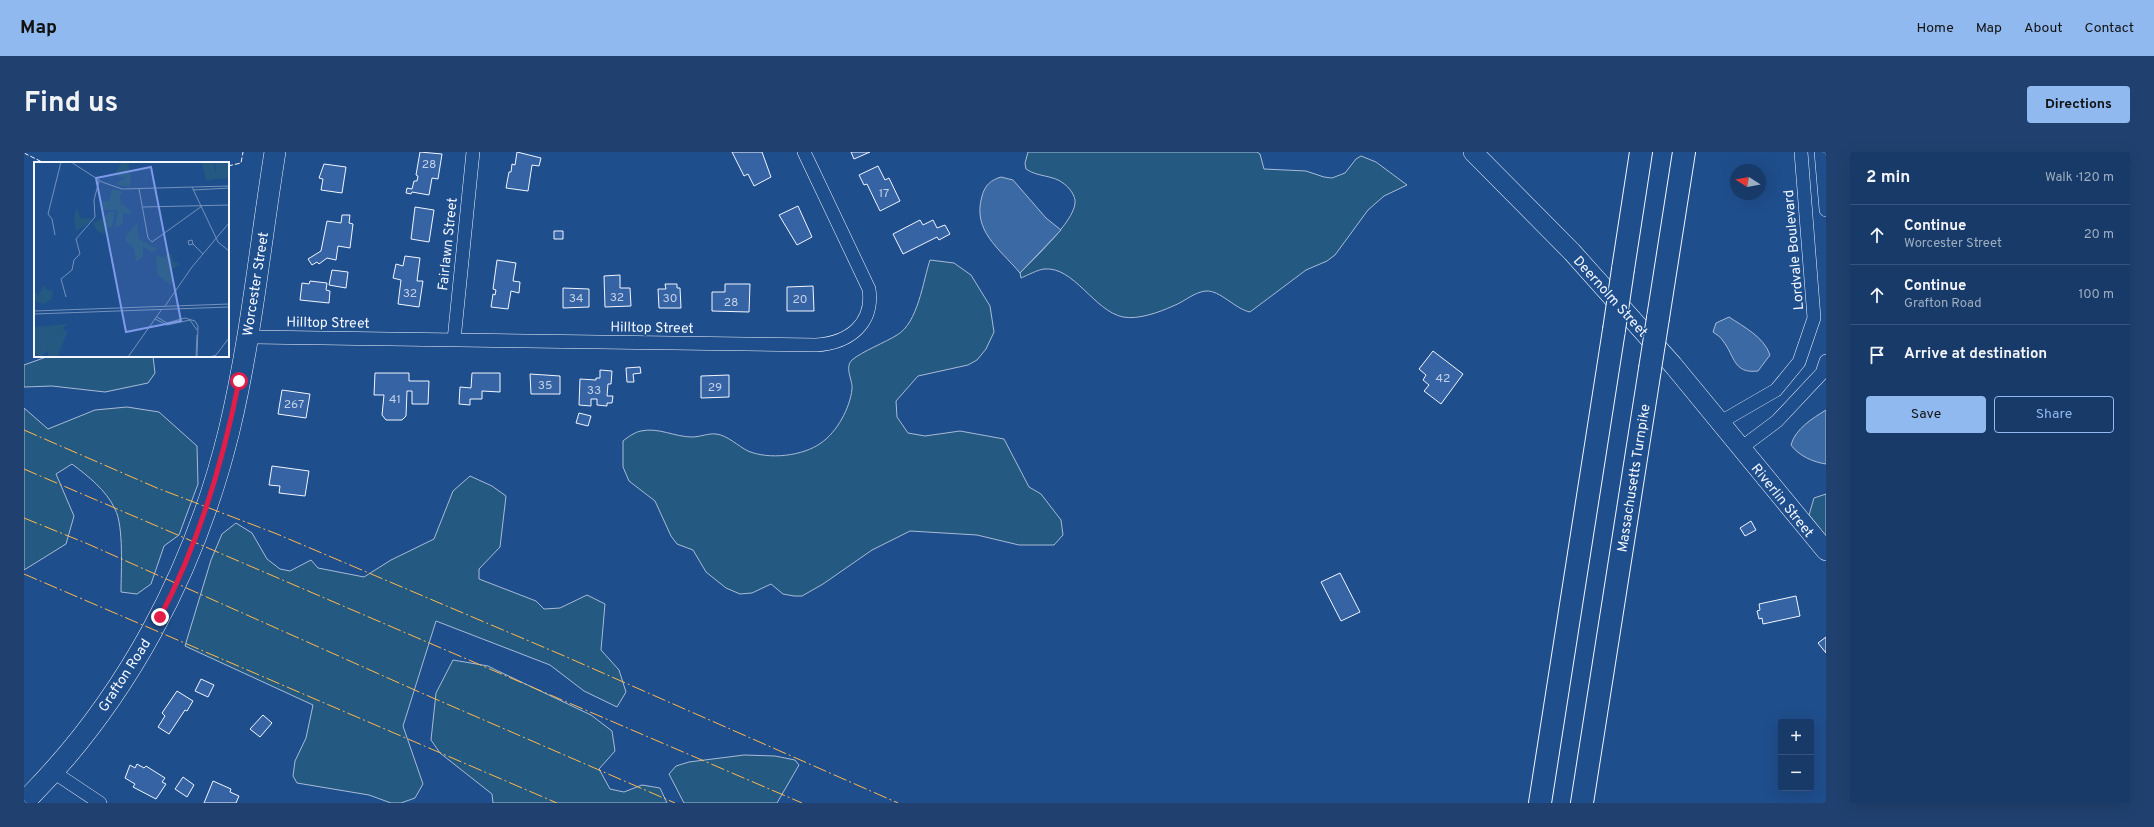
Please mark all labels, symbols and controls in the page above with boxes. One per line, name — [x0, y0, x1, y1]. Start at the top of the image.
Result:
text: Map — [20, 16, 57, 40]
text: Home — [1917, 20, 1954, 37]
text: Map — [1976, 20, 2002, 37]
text: About — [2024, 20, 2063, 37]
text: Contact — [2085, 20, 2134, 37]
text: Find us — [24, 86, 118, 122]
button: Directions — [2027, 86, 2130, 123]
house number: 28 — [422, 157, 436, 173]
inset map — [34, 162, 229, 357]
north arrow — [1730, 164, 1766, 200]
text: 2 min — [1866, 167, 1910, 189]
text: Walk · 120 m — [2045, 170, 2114, 186]
house number: 17 — [879, 186, 889, 202]
street label: Lordvale Boulevard — [1781, 189, 1808, 311]
street label: Fairlawn Street — [435, 197, 462, 292]
text: Continue — [1904, 217, 1966, 236]
icon: ahead — [1866, 224, 1888, 246]
text: 20 m — [2084, 227, 2114, 243]
street label: Worcester Street — [240, 231, 273, 338]
text: Worcester Street — [1904, 236, 2002, 252]
street label: Deernolm Street — [1569, 253, 1651, 341]
text: Continue — [1904, 277, 1966, 296]
icon: ahead — [1866, 284, 1888, 306]
house number: 32 — [403, 286, 417, 302]
text: 100 m — [2078, 287, 2114, 303]
house number: 32 — [610, 290, 624, 306]
house number: 34 — [569, 291, 583, 307]
house number: 30 — [663, 291, 677, 307]
house number: 20 — [792, 292, 808, 308]
house number: 28 — [724, 295, 738, 311]
text: Grafton Road — [1904, 296, 1981, 312]
street label: Hilltop Street — [286, 314, 370, 333]
street label: Hilltop Street — [610, 319, 694, 338]
icon: arrive — [1866, 344, 1888, 366]
text: Arrive at destination — [1904, 345, 2047, 364]
house number: 42 — [1436, 371, 1450, 387]
route start — [230, 372, 248, 390]
house number: 35 — [538, 378, 552, 394]
house number: 29 — [708, 380, 722, 396]
house number: 33 — [587, 383, 601, 399]
house number: 41 — [389, 392, 401, 408]
button: Save — [1866, 396, 1986, 433]
button: Share — [1994, 396, 2114, 433]
house number: 267 — [284, 397, 304, 413]
street label: Massachusetts Turnpike — [1614, 403, 1655, 554]
street label: Riverlin Street — [1747, 461, 1817, 541]
route end — [151, 608, 169, 626]
street label: Grafton Road — [95, 636, 155, 715]
map controls — [1778, 719, 1814, 791]
button: + — [1778, 719, 1814, 755]
button: − — [1778, 755, 1814, 791]

